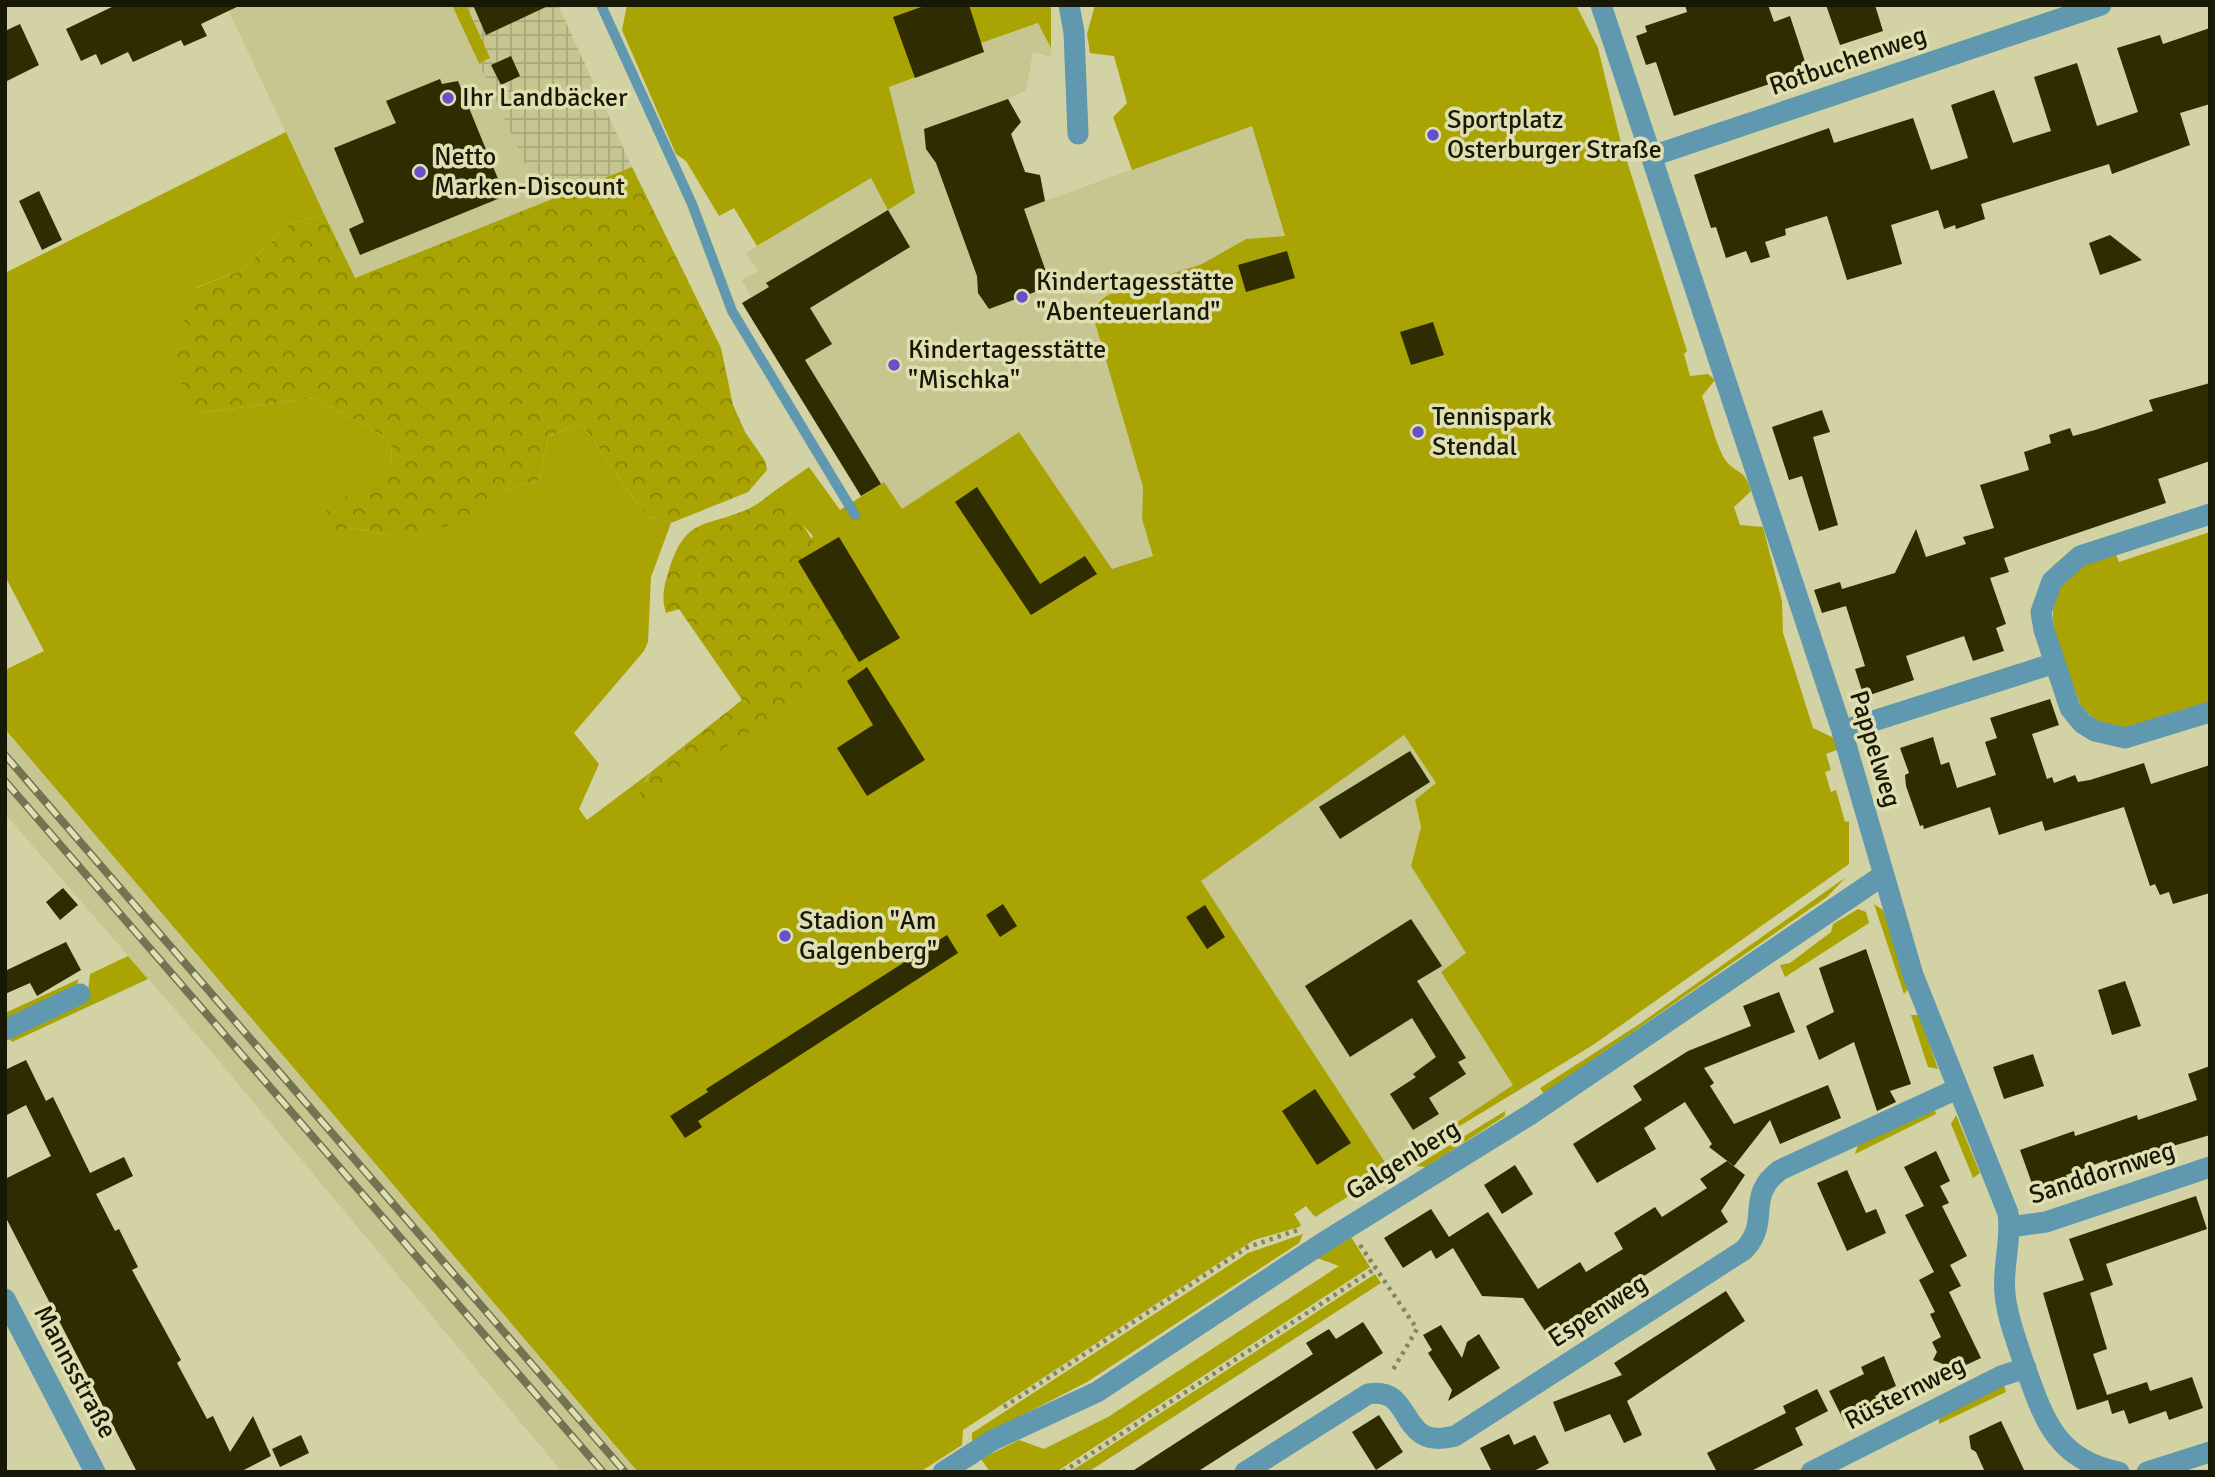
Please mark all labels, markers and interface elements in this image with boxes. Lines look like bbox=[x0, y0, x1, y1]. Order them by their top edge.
street label: Rotbuchenweg bbox=[1765, 19, 1931, 103]
place label: Ihr Landbäcker bbox=[462, 82, 628, 114]
marker: Ihr Landbäcker bbox=[440, 90, 456, 106]
place label: Sportplatz Osterburger Straße bbox=[1447, 104, 1662, 166]
marker: Sportplatz Osterburger Straße bbox=[1425, 127, 1441, 143]
place label: Netto Marken-Discount bbox=[434, 141, 625, 203]
marker: Netto Marken-Discount bbox=[412, 164, 428, 180]
place label: Kindertagesstätte "Abenteuerland" bbox=[1036, 266, 1234, 328]
marker: Kindertagesstätte "Abenteuerland" bbox=[1014, 289, 1030, 305]
place label: Kindertagesstätte "Mischka" bbox=[908, 334, 1106, 396]
marker: Kindertagesstätte "Mischka" bbox=[886, 357, 902, 373]
place label: Tennispark Stendal bbox=[1432, 401, 1552, 463]
marker: Tennispark Stendal bbox=[1410, 424, 1426, 440]
street label: Pappelweg bbox=[1842, 687, 1908, 811]
place label: Stadion "Am Galgenberg" bbox=[799, 905, 937, 967]
marker: Stadion "Am Galgenberg" bbox=[777, 928, 793, 944]
street label: Galgenberg bbox=[1340, 1112, 1466, 1208]
street label: Sanddornweg bbox=[2025, 1134, 2179, 1212]
street label: Espenweg bbox=[1542, 1267, 1654, 1355]
street label: Mannsstraße bbox=[27, 1300, 123, 1444]
street label: Rüsternweg bbox=[1839, 1349, 1971, 1437]

